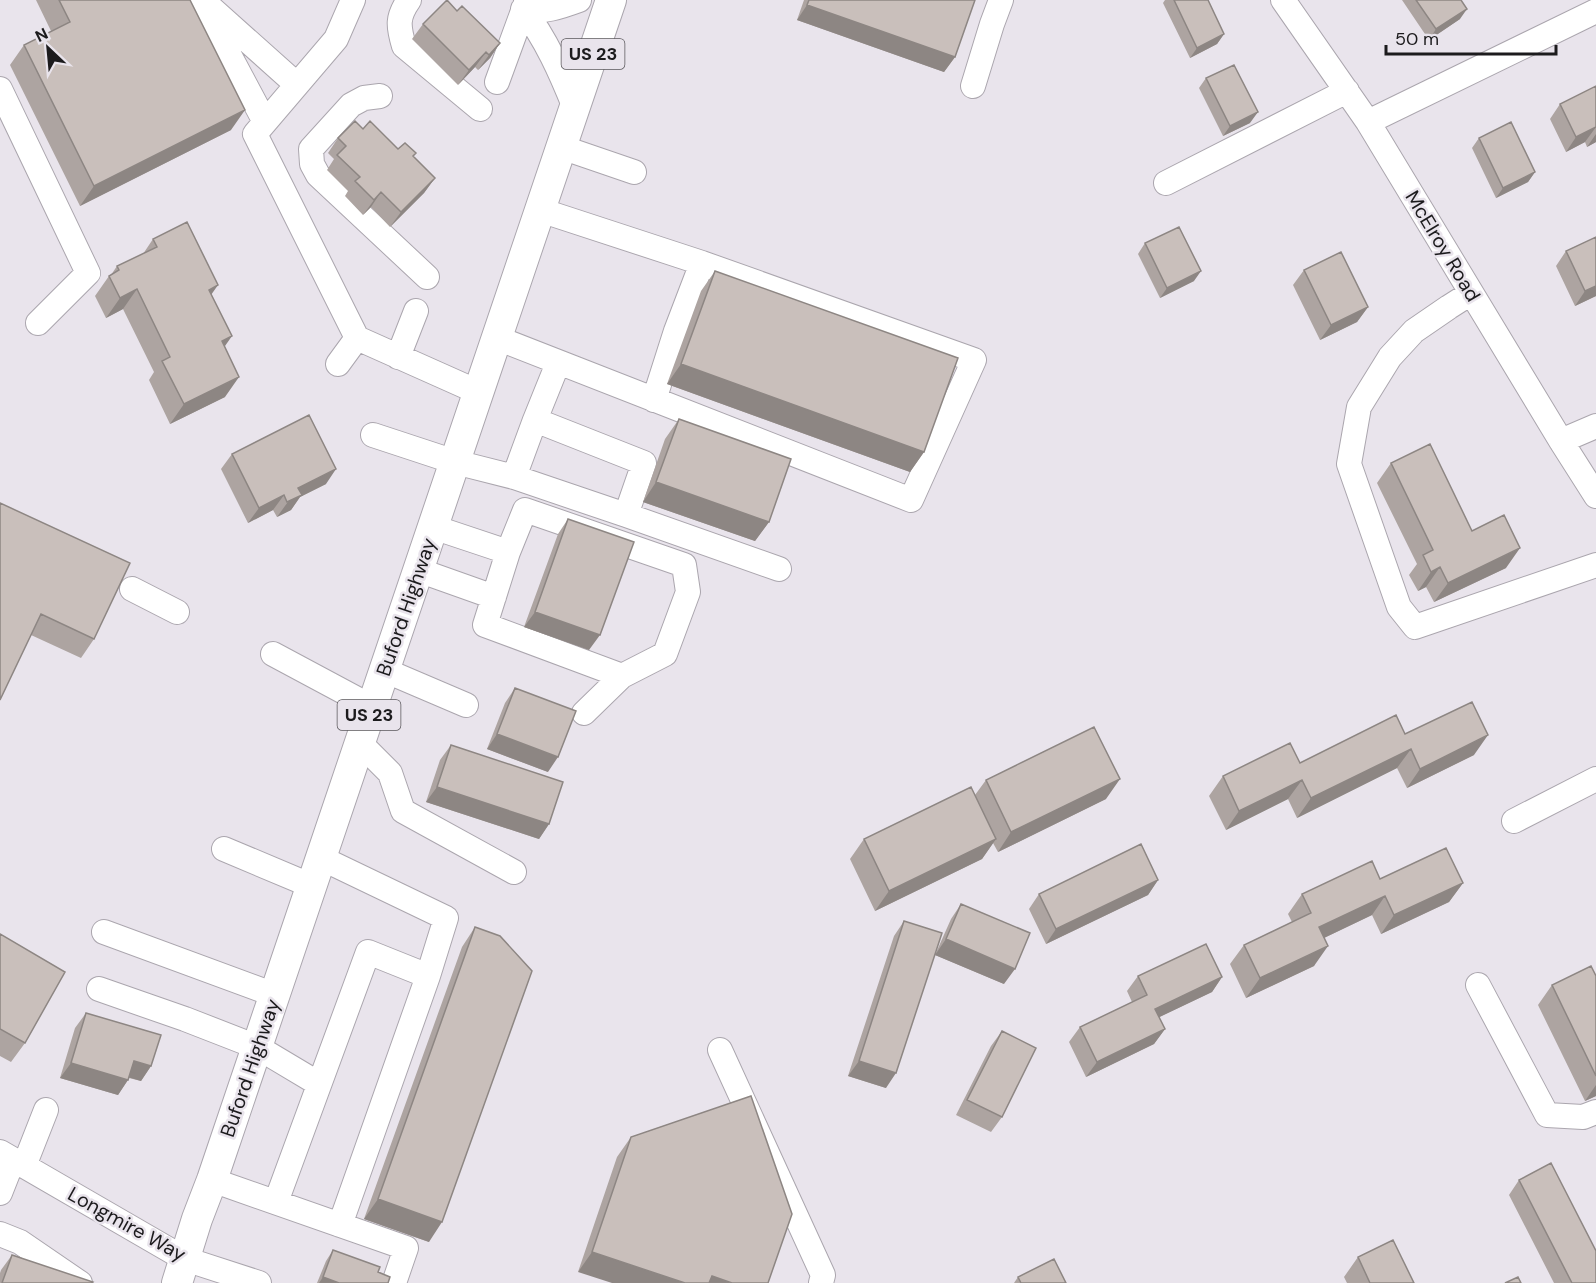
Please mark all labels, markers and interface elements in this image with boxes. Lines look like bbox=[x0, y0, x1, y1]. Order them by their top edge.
north arrow bbox=[18, 18, 78, 78]
scale bar bbox=[1386, 18, 1556, 56]
text: N bbox=[32, 23, 51, 47]
text: 50 m bbox=[1395, 27, 1439, 51]
road number: US 23 bbox=[562, 39, 624, 69]
street label: McElroy Road bbox=[1400, 186, 1486, 306]
street label: Buford Highway bbox=[370, 535, 442, 679]
road number: US 23 bbox=[338, 700, 400, 730]
street label: Buford Highway bbox=[214, 996, 286, 1140]
street label: Longmire Way bbox=[63, 1181, 191, 1267]

